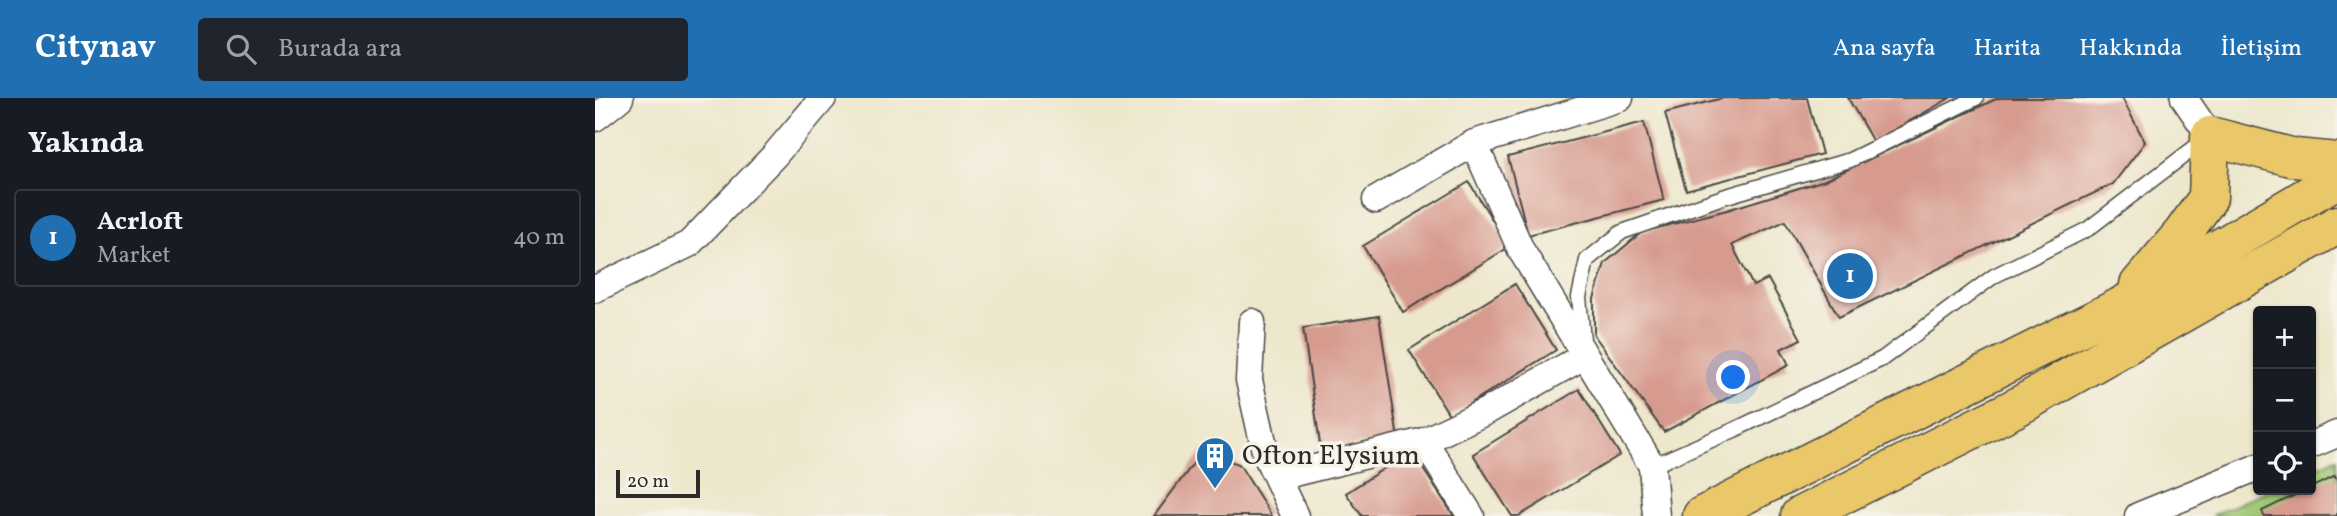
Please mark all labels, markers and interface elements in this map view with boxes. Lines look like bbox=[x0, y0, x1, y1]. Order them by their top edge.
search box bbox=[198, 18, 688, 81]
text: Citynav bbox=[35, 26, 156, 72]
icon: search bbox=[222, 30, 260, 68]
text: Burada ara bbox=[278, 31, 402, 67]
text: Ana sayfa bbox=[1833, 32, 1936, 66]
text: Harita bbox=[1974, 32, 2041, 66]
text: Hakkında bbox=[2079, 32, 2183, 66]
text: İletişim bbox=[2221, 32, 2302, 66]
text: Yakında bbox=[28, 123, 144, 165]
text: Acrloft bbox=[97, 204, 183, 240]
text: 1 bbox=[48, 222, 58, 254]
text: 40 m bbox=[513, 222, 565, 254]
text: Market bbox=[97, 240, 171, 272]
pin: 1 bbox=[1827, 250, 1873, 302]
map controls bbox=[2253, 306, 2316, 495]
button: + bbox=[2253, 306, 2316, 369]
your location bbox=[1716, 360, 1750, 394]
button: − bbox=[2253, 369, 2316, 432]
button: locate bbox=[2253, 432, 2316, 495]
building icon: Ofton Elysium bbox=[1194, 435, 1236, 490]
place label: Ofton Elysium bbox=[1242, 437, 1420, 476]
scale bar bbox=[616, 467, 700, 499]
text: 20 m bbox=[627, 469, 669, 495]

